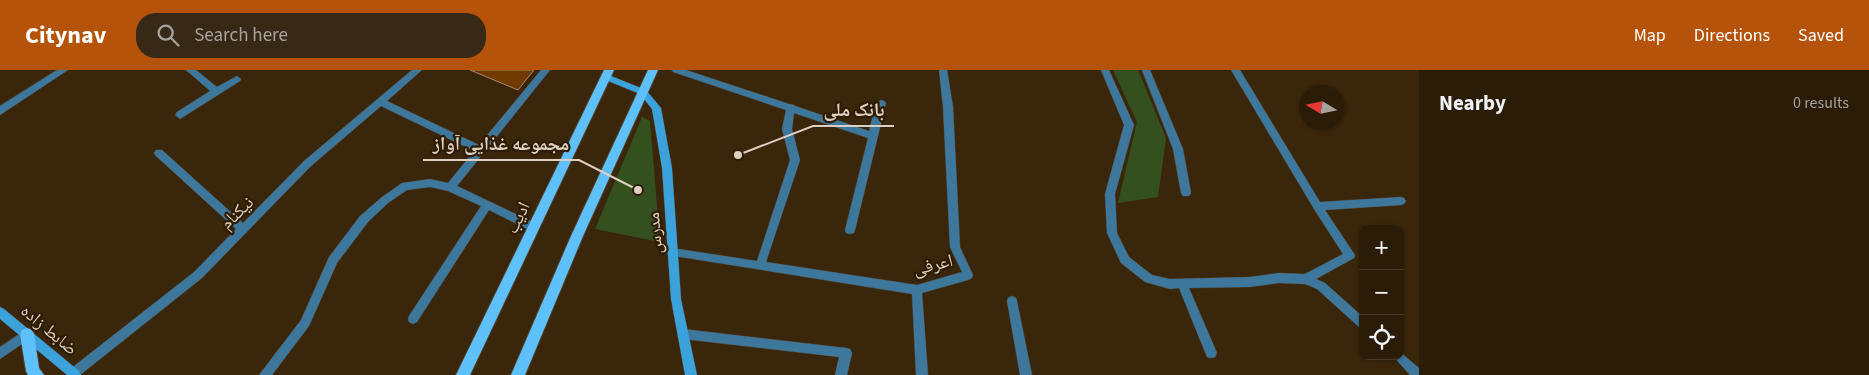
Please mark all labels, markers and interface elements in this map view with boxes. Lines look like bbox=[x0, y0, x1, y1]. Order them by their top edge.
search box bbox=[136, 13, 486, 58]
text: Citynav bbox=[25, 18, 106, 53]
icon: search bbox=[154, 21, 182, 49]
text: Search here bbox=[194, 22, 288, 49]
text: Map bbox=[1634, 23, 1666, 48]
text: Directions bbox=[1694, 23, 1770, 48]
text: Saved bbox=[1798, 23, 1844, 48]
north arrow bbox=[1299, 85, 1344, 130]
text: Nearby bbox=[1439, 88, 1506, 118]
callout: بانک ملی bbox=[813, 92, 894, 126]
text: 0 results bbox=[1793, 92, 1849, 114]
text: بانک ملی bbox=[823, 97, 885, 124]
callout: مجموعه غذایی آواز bbox=[423, 126, 579, 160]
text: مجموعه غذایی آواز bbox=[432, 131, 569, 158]
street label: نیکنام bbox=[215, 191, 259, 235]
street label: ادیب bbox=[500, 198, 536, 238]
street label: مدرس bbox=[641, 211, 669, 255]
map controls bbox=[1359, 225, 1404, 360]
button: + bbox=[1359, 225, 1404, 270]
street label: اعرفی bbox=[910, 248, 956, 282]
button: − bbox=[1359, 270, 1404, 315]
street label: ضابط زاده bbox=[15, 299, 83, 361]
button: locate bbox=[1359, 315, 1404, 360]

